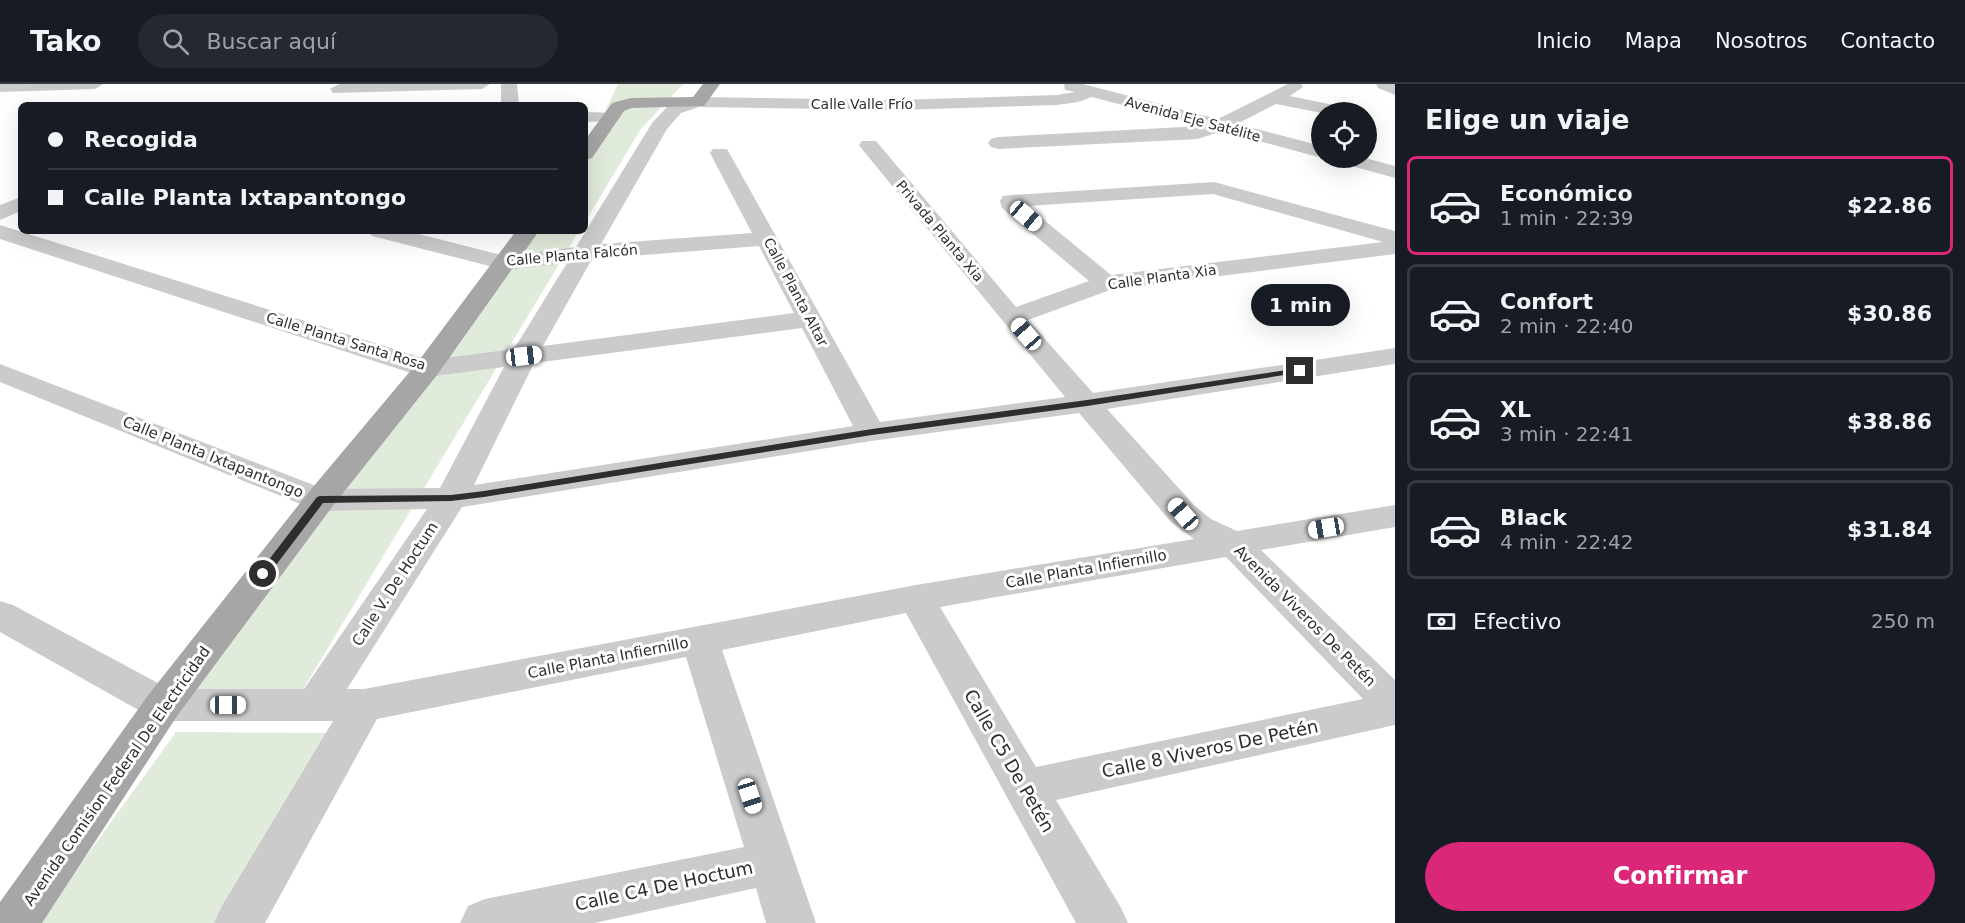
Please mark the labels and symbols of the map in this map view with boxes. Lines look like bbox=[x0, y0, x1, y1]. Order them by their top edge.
street label: Avenida Eje Satélite bbox=[1124, 93, 1262, 145]
street label: Calle Valle Frío bbox=[811, 96, 913, 112]
street label: Privada Planta Xia bbox=[893, 177, 987, 285]
car bbox=[1006, 198, 1046, 234]
street label: Calle Planta Altar bbox=[761, 235, 832, 349]
street label: Calle Planta Falcón bbox=[506, 241, 638, 269]
street label: Calle Planta Xia bbox=[1107, 261, 1217, 293]
callout: 1 min bbox=[1250, 284, 1350, 326]
street label: Calle Planta Santa Rosa bbox=[264, 309, 428, 373]
car bbox=[1007, 315, 1045, 353]
car bbox=[505, 345, 543, 367]
route end bbox=[1286, 357, 1313, 384]
street label: Calle Planta Ixtapantongo bbox=[120, 412, 306, 502]
car bbox=[1164, 495, 1202, 533]
car bbox=[1307, 516, 1345, 540]
street label: Calle V. De Hoctum bbox=[348, 519, 442, 649]
street label: Avenida Viveros De Petén bbox=[1231, 542, 1379, 690]
street label: Calle Planta Infiernillo bbox=[1004, 546, 1168, 592]
route start bbox=[249, 560, 276, 587]
street label: Calle Planta Infiernillo bbox=[526, 634, 690, 682]
street label: Avenida Comision Federal De Electricidad bbox=[20, 643, 214, 909]
street label: Calle C5 De Petén bbox=[960, 686, 1059, 836]
car bbox=[210, 696, 246, 714]
street label: Calle 8 Viveros De Petén bbox=[1100, 715, 1320, 782]
car bbox=[736, 776, 764, 816]
street label: Calle C4 De Hoctum bbox=[573, 856, 755, 915]

